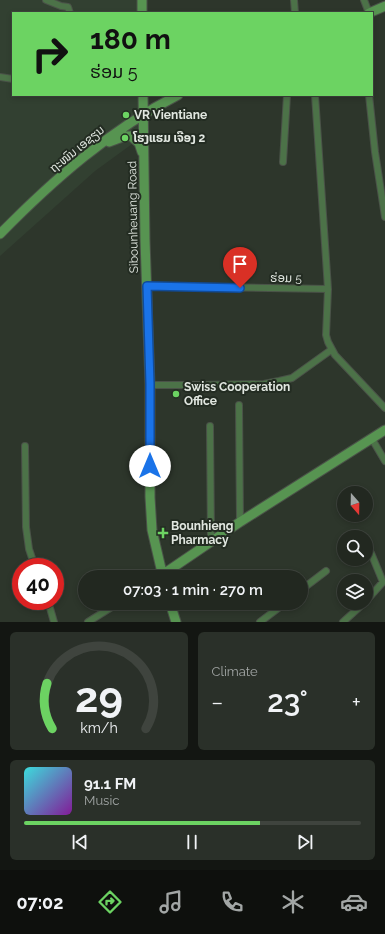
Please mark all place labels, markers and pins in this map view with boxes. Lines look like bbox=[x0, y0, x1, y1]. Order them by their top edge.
place label: VR Vientiane bbox=[134, 108, 207, 122]
marker: VR Vientiane bbox=[121, 110, 131, 120]
place label: ໂຮງແຮມ ເຈືອງ 2 bbox=[132, 131, 206, 145]
marker: ໂຮງແຮມ ເຈືອງ 2 bbox=[120, 133, 130, 143]
pin bbox=[223, 247, 257, 288]
place label: Swiss Cooperation Office bbox=[184, 380, 290, 408]
marker: Swiss Cooperation Office bbox=[171, 389, 181, 399]
place label: Bounhieng Pharmacy bbox=[171, 519, 233, 547]
marker: Bounhieng Pharmacy bbox=[158, 528, 168, 538]

